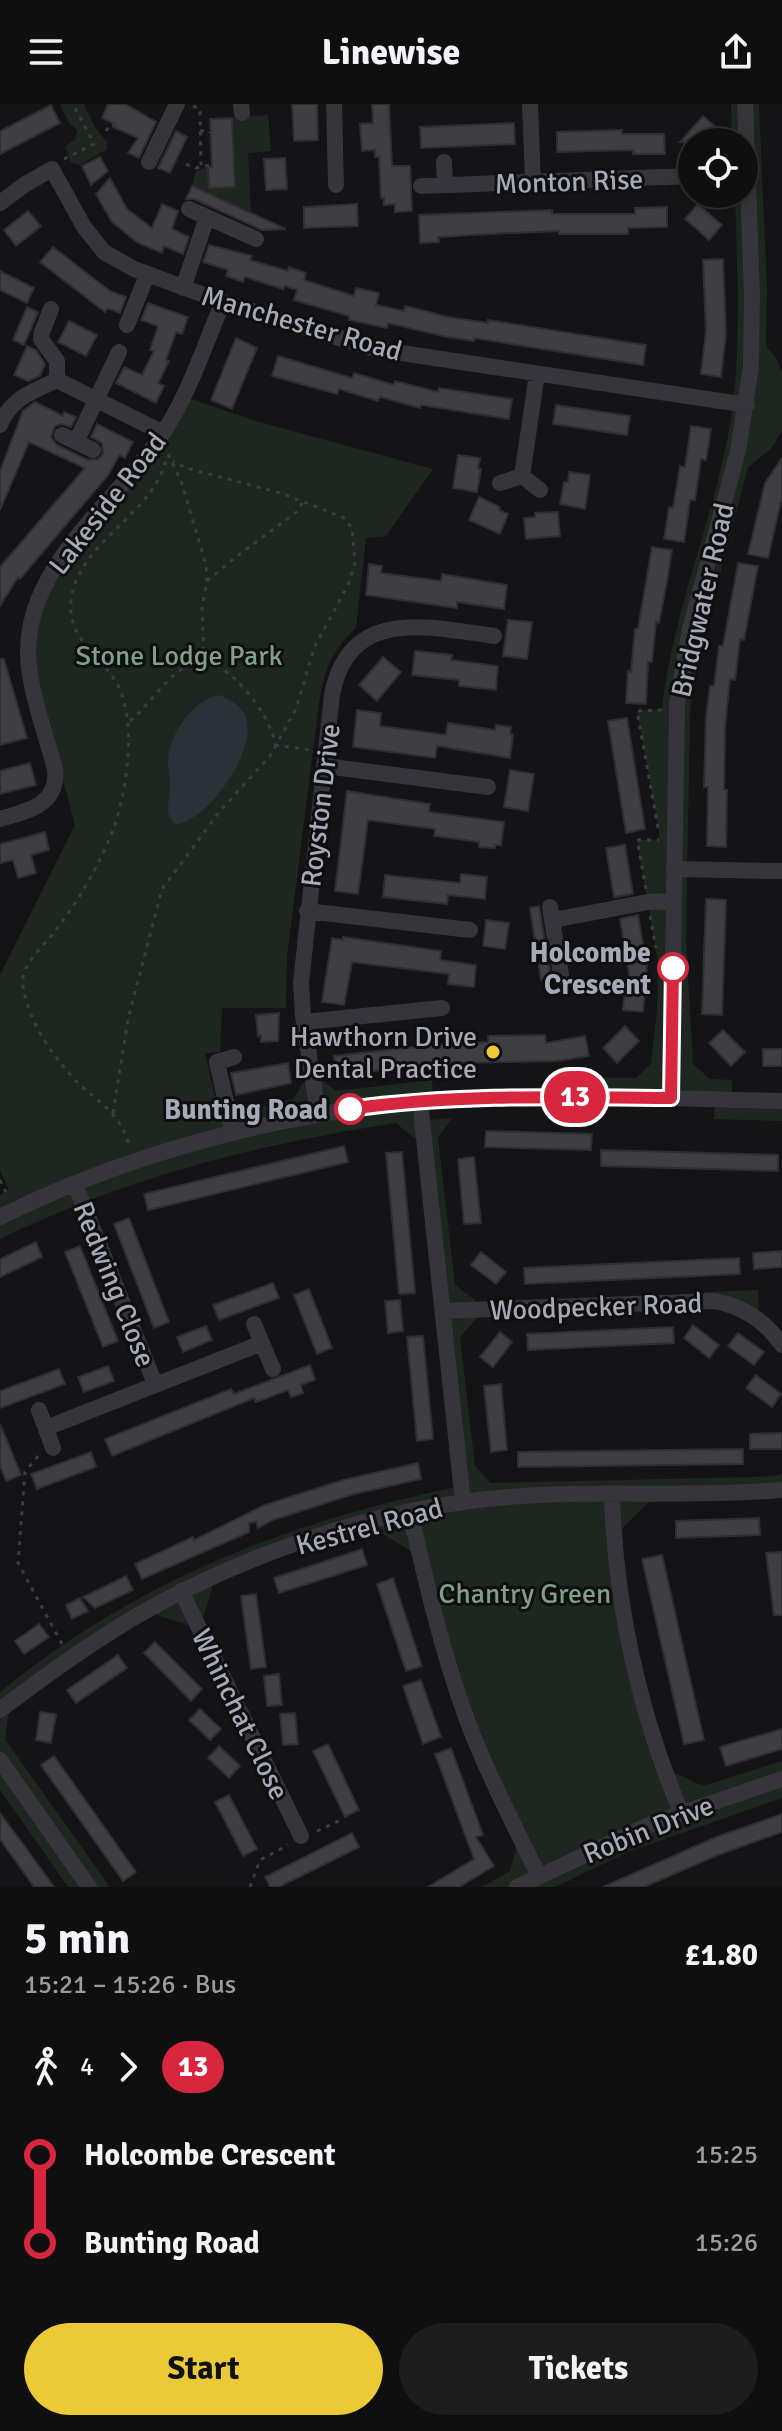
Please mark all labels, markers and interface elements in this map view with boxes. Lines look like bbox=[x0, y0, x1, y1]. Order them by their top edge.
icon: menu bbox=[24, 30, 68, 74]
text: Linewise bbox=[322, 30, 460, 75]
icon: share bbox=[714, 30, 758, 74]
map controls bbox=[678, 128, 758, 208]
button: locate bbox=[678, 128, 758, 208]
street label: Monton Rise bbox=[494, 162, 644, 202]
street label: Manchester Road bbox=[198, 279, 406, 369]
street label: Lakeside Road bbox=[42, 426, 174, 581]
street label: Bridgwater Road bbox=[664, 500, 742, 701]
park label: Stone Lodge Park bbox=[75, 639, 283, 673]
street label: Royston Drive bbox=[294, 722, 348, 889]
place label: Holcombe Crescent bbox=[529, 936, 652, 1002]
marker: Holcombe Crescent bbox=[658, 953, 688, 983]
place label: Hawthorn Drive Dental Practice bbox=[290, 1020, 477, 1086]
marker: Hawthorn Drive Dental Practice bbox=[484, 1043, 502, 1061]
line badge: 13 bbox=[539, 1071, 611, 1123]
text: 13 bbox=[560, 1080, 590, 1114]
place label: Bunting Road bbox=[164, 1093, 328, 1127]
marker: Bunting Road bbox=[335, 1094, 365, 1124]
street label: Redwing Close bbox=[65, 1197, 163, 1372]
street label: Woodpecker Road bbox=[489, 1286, 703, 1328]
street label: Kestrel Road bbox=[292, 1491, 446, 1563]
park label: Chantry Green bbox=[439, 1577, 611, 1611]
street label: Whinchat Close bbox=[184, 1623, 296, 1805]
street label: Robin Drive bbox=[578, 1788, 718, 1871]
text: 5 min bbox=[24, 1912, 130, 1966]
text: £1.80 bbox=[685, 1937, 758, 1974]
text: 15:21 – 15:26 · Bus bbox=[24, 1969, 236, 2001]
icon: walk bbox=[24, 2045, 68, 2089]
icon: forward bbox=[106, 2045, 150, 2089]
text: 13 bbox=[178, 2050, 208, 2084]
text: 4 bbox=[80, 2051, 94, 2083]
text: Holcombe Crescent bbox=[84, 2137, 335, 2174]
text: 15:25 bbox=[695, 2139, 758, 2171]
text: Bunting Road bbox=[84, 2225, 260, 2262]
text: 15:26 bbox=[695, 2227, 758, 2259]
button: Start bbox=[24, 2323, 383, 2415]
button: Tickets bbox=[399, 2323, 758, 2415]

